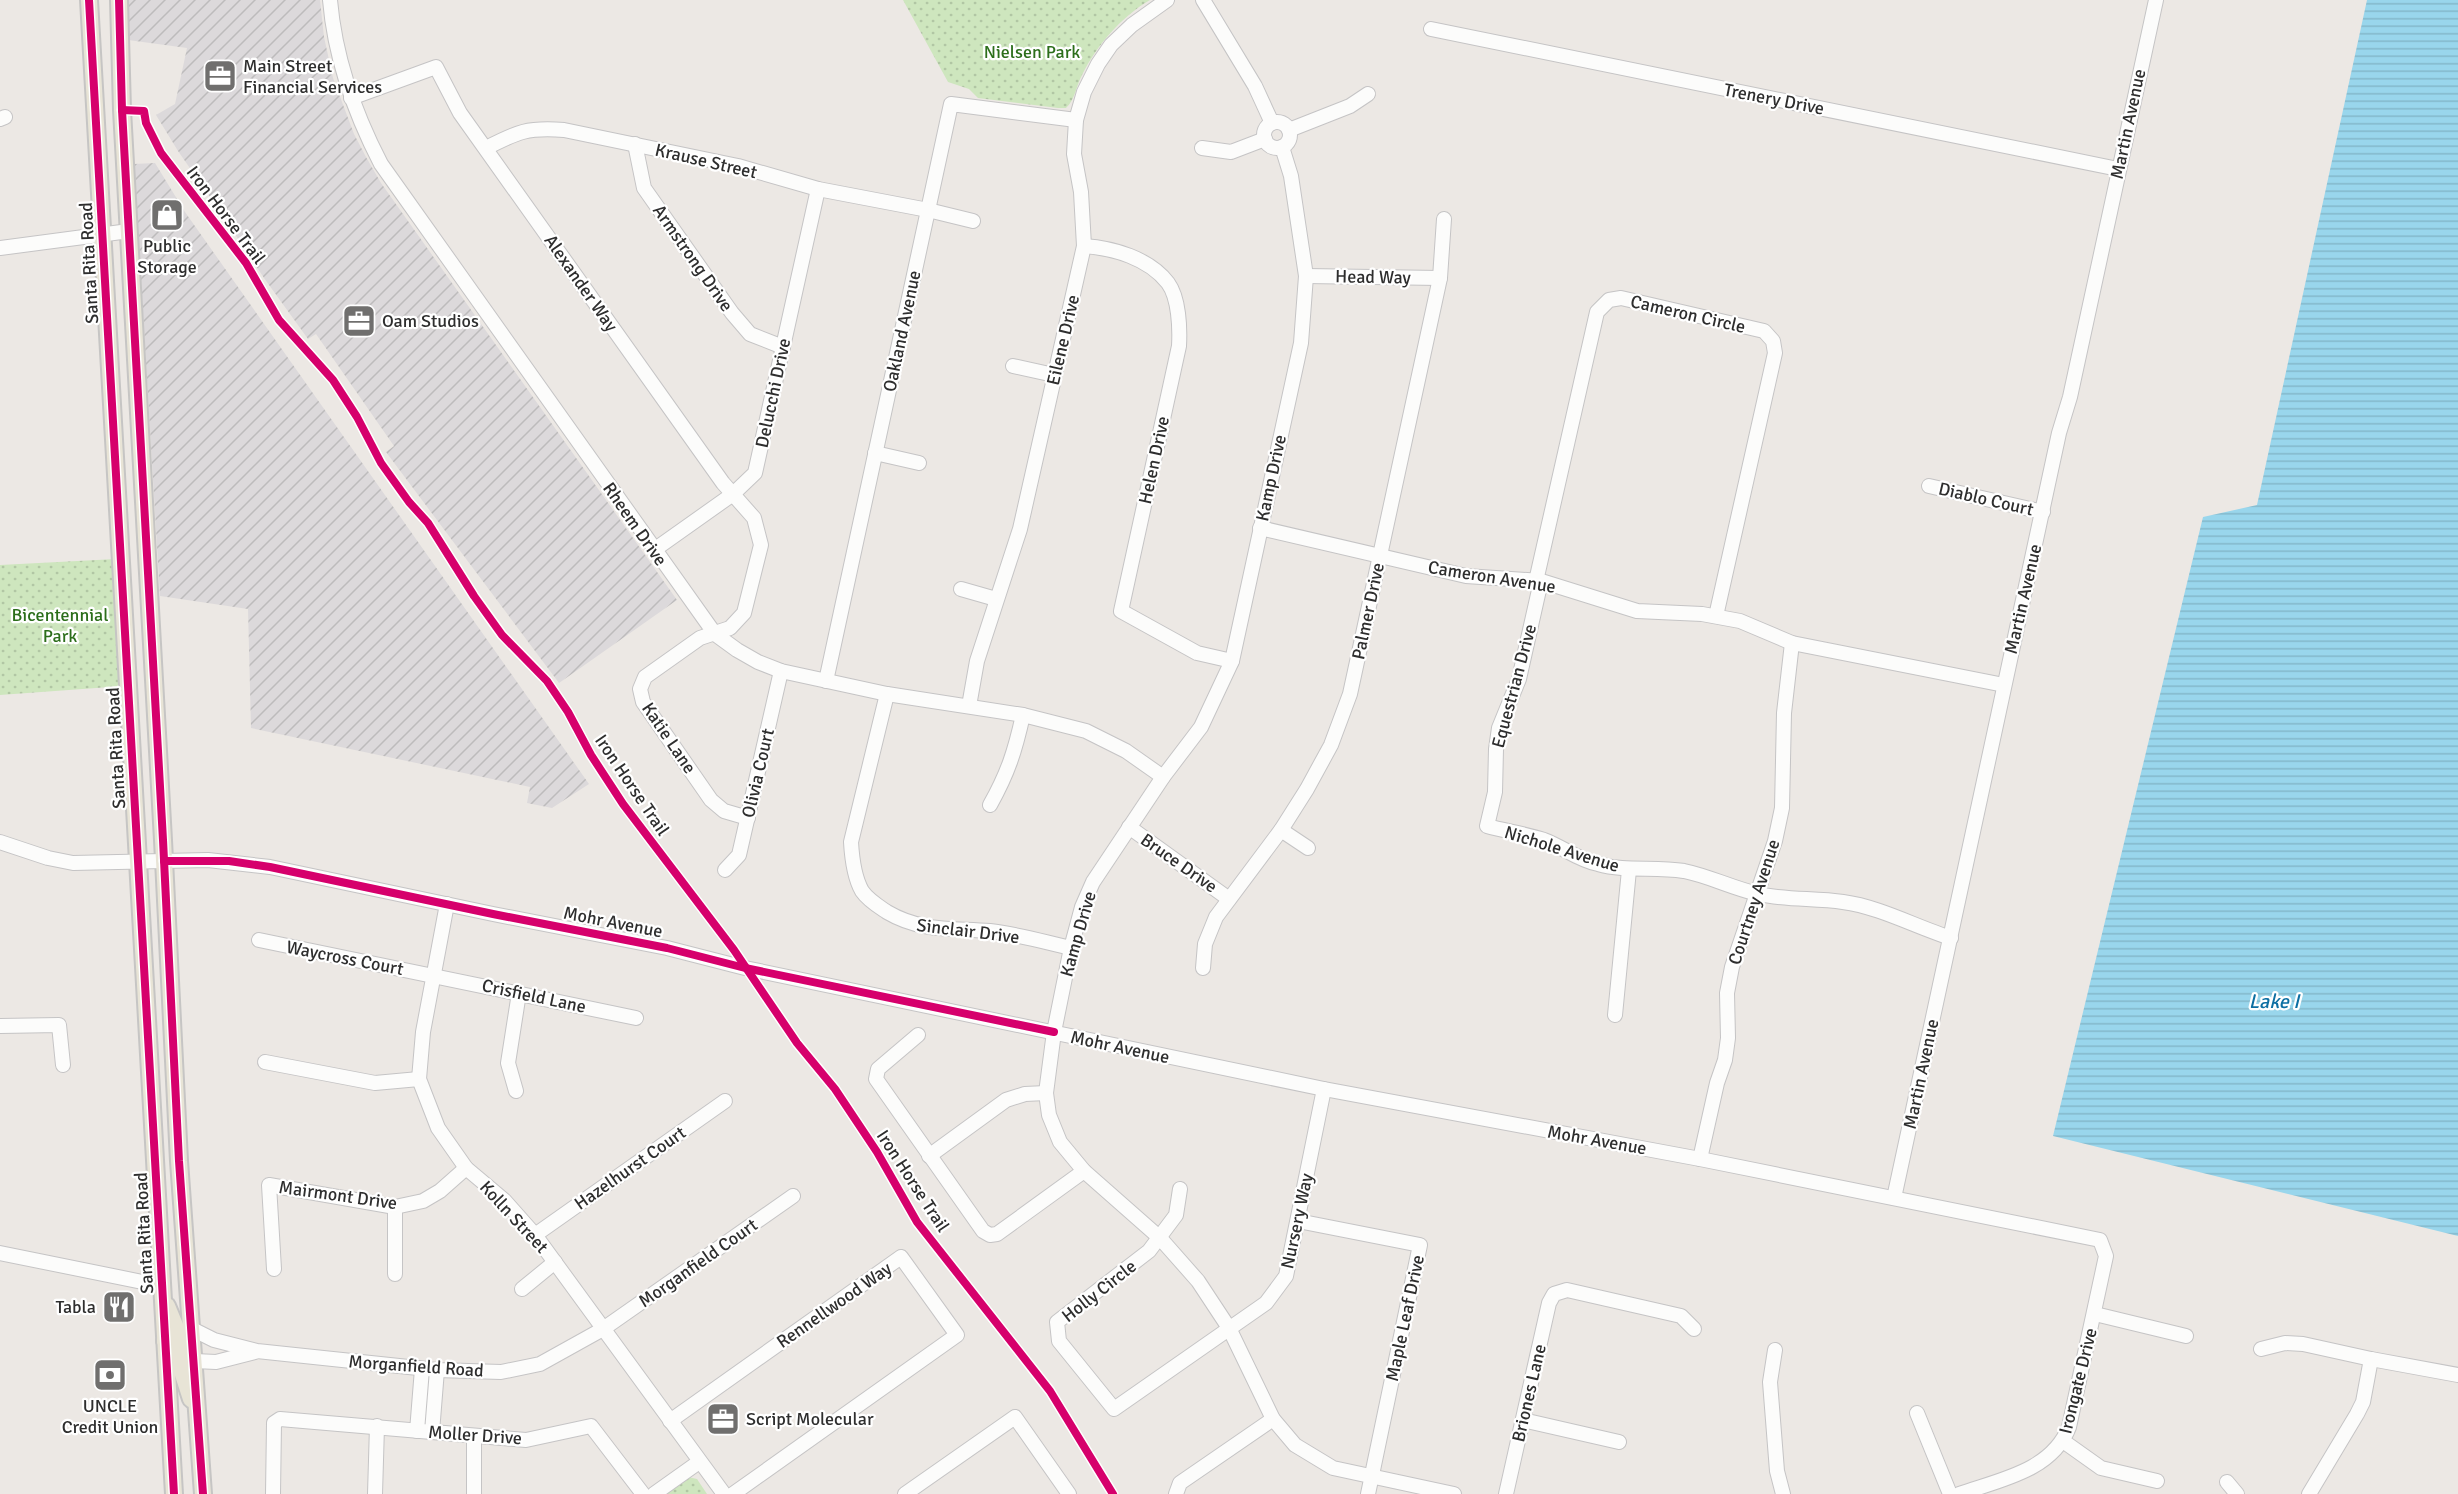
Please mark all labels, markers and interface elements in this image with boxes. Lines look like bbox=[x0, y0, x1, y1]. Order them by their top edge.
park label: Nielsen Park bbox=[984, 41, 1080, 63]
place label: Main Street Financial Services bbox=[243, 55, 382, 98]
office icon: Main Street Financial Services bbox=[202, 58, 238, 94]
street label: Martin Avenue bbox=[2106, 67, 2150, 181]
street label: Trenery Drive bbox=[1722, 78, 1826, 120]
street label: Krause Street bbox=[653, 139, 759, 183]
street label: Iron Horse Trail bbox=[182, 161, 270, 269]
shop icon: Public Storage bbox=[149, 197, 185, 233]
street label: Armstrong Drive bbox=[648, 200, 738, 316]
street label: Santa Rita Road bbox=[75, 202, 103, 324]
street label: Alexander Way bbox=[540, 230, 623, 336]
place label: Public Storage bbox=[137, 235, 197, 278]
street label: Head Way bbox=[1335, 265, 1412, 289]
street label: Oakland Avenue bbox=[878, 268, 926, 394]
street label: Cameron Circle bbox=[1628, 290, 1748, 338]
street label: Eilene Drive bbox=[1042, 293, 1084, 387]
office icon: Oam Studios bbox=[341, 303, 377, 339]
place label: Oam Studios bbox=[382, 310, 479, 332]
street label: Delucchi Drive bbox=[751, 336, 795, 450]
street label: Helen Drive bbox=[1134, 414, 1174, 506]
street label: Kamp Drive bbox=[1251, 433, 1291, 523]
street label: Diablo Court bbox=[1936, 477, 2036, 521]
street label: Rheem Drive bbox=[598, 478, 672, 570]
street label: Martin Avenue bbox=[2000, 542, 2046, 656]
street label: Cameron Avenue bbox=[1427, 556, 1557, 598]
street label: Palmer Drive bbox=[1347, 561, 1389, 661]
park label: Bicentennial Park bbox=[11, 604, 109, 647]
street label: Equestrian Drive bbox=[1487, 622, 1541, 750]
street label: Santa Rita Road bbox=[102, 687, 130, 809]
street label: Katie Lane bbox=[637, 698, 701, 778]
street label: Olivia Court bbox=[737, 726, 779, 820]
street label: Iron Horse Trail bbox=[590, 730, 674, 840]
street label: Nichole Avenue bbox=[1502, 821, 1622, 877]
street label: Bruce Drive bbox=[1136, 829, 1222, 897]
street label: Courtney Avenue bbox=[1723, 837, 1785, 967]
street label: Kamp Drive bbox=[1055, 889, 1101, 979]
street label: Mohr Avenue bbox=[562, 902, 664, 942]
street label: Sinclair Drive bbox=[915, 914, 1021, 948]
street label: Waycross Court bbox=[285, 936, 405, 980]
street label: Crisfield Lane bbox=[480, 974, 588, 1018]
water label: Lake I bbox=[2249, 989, 2301, 1014]
street label: Martin Avenue bbox=[1899, 1017, 1943, 1131]
street label: Mohr Avenue bbox=[1069, 1026, 1171, 1068]
street label: Mohr Avenue bbox=[1546, 1120, 1648, 1160]
street label: Hazelhurst Court bbox=[570, 1121, 690, 1215]
street label: Iron Horse Trail bbox=[872, 1126, 954, 1236]
street label: Nursery Way bbox=[1276, 1171, 1318, 1271]
street label: Santa Rita Road bbox=[130, 1172, 158, 1294]
street label: Mairmont Drive bbox=[277, 1176, 399, 1214]
street label: Kolln Street bbox=[475, 1176, 553, 1258]
street label: Morganfield Court bbox=[634, 1214, 762, 1312]
street label: Maple Leaf Drive bbox=[1381, 1253, 1429, 1383]
street label: Holly Circle bbox=[1057, 1255, 1141, 1327]
street label: Rennellwood Way bbox=[772, 1257, 896, 1353]
restaurant icon: Tabla bbox=[101, 1289, 137, 1325]
place label: Tabla bbox=[55, 1296, 96, 1318]
street label: Irongate Drive bbox=[2054, 1326, 2102, 1436]
street label: Briones Lane bbox=[1507, 1342, 1551, 1444]
street label: Morganfield Road bbox=[348, 1350, 484, 1382]
bank icon: UNCLE Credit Union bbox=[92, 1357, 128, 1393]
place label: UNCLE Credit Union bbox=[62, 1395, 158, 1438]
office icon: Script Molecular bbox=[705, 1401, 741, 1437]
place label: Script Molecular bbox=[746, 1408, 874, 1430]
street label: Moller Drive bbox=[427, 1421, 523, 1449]

